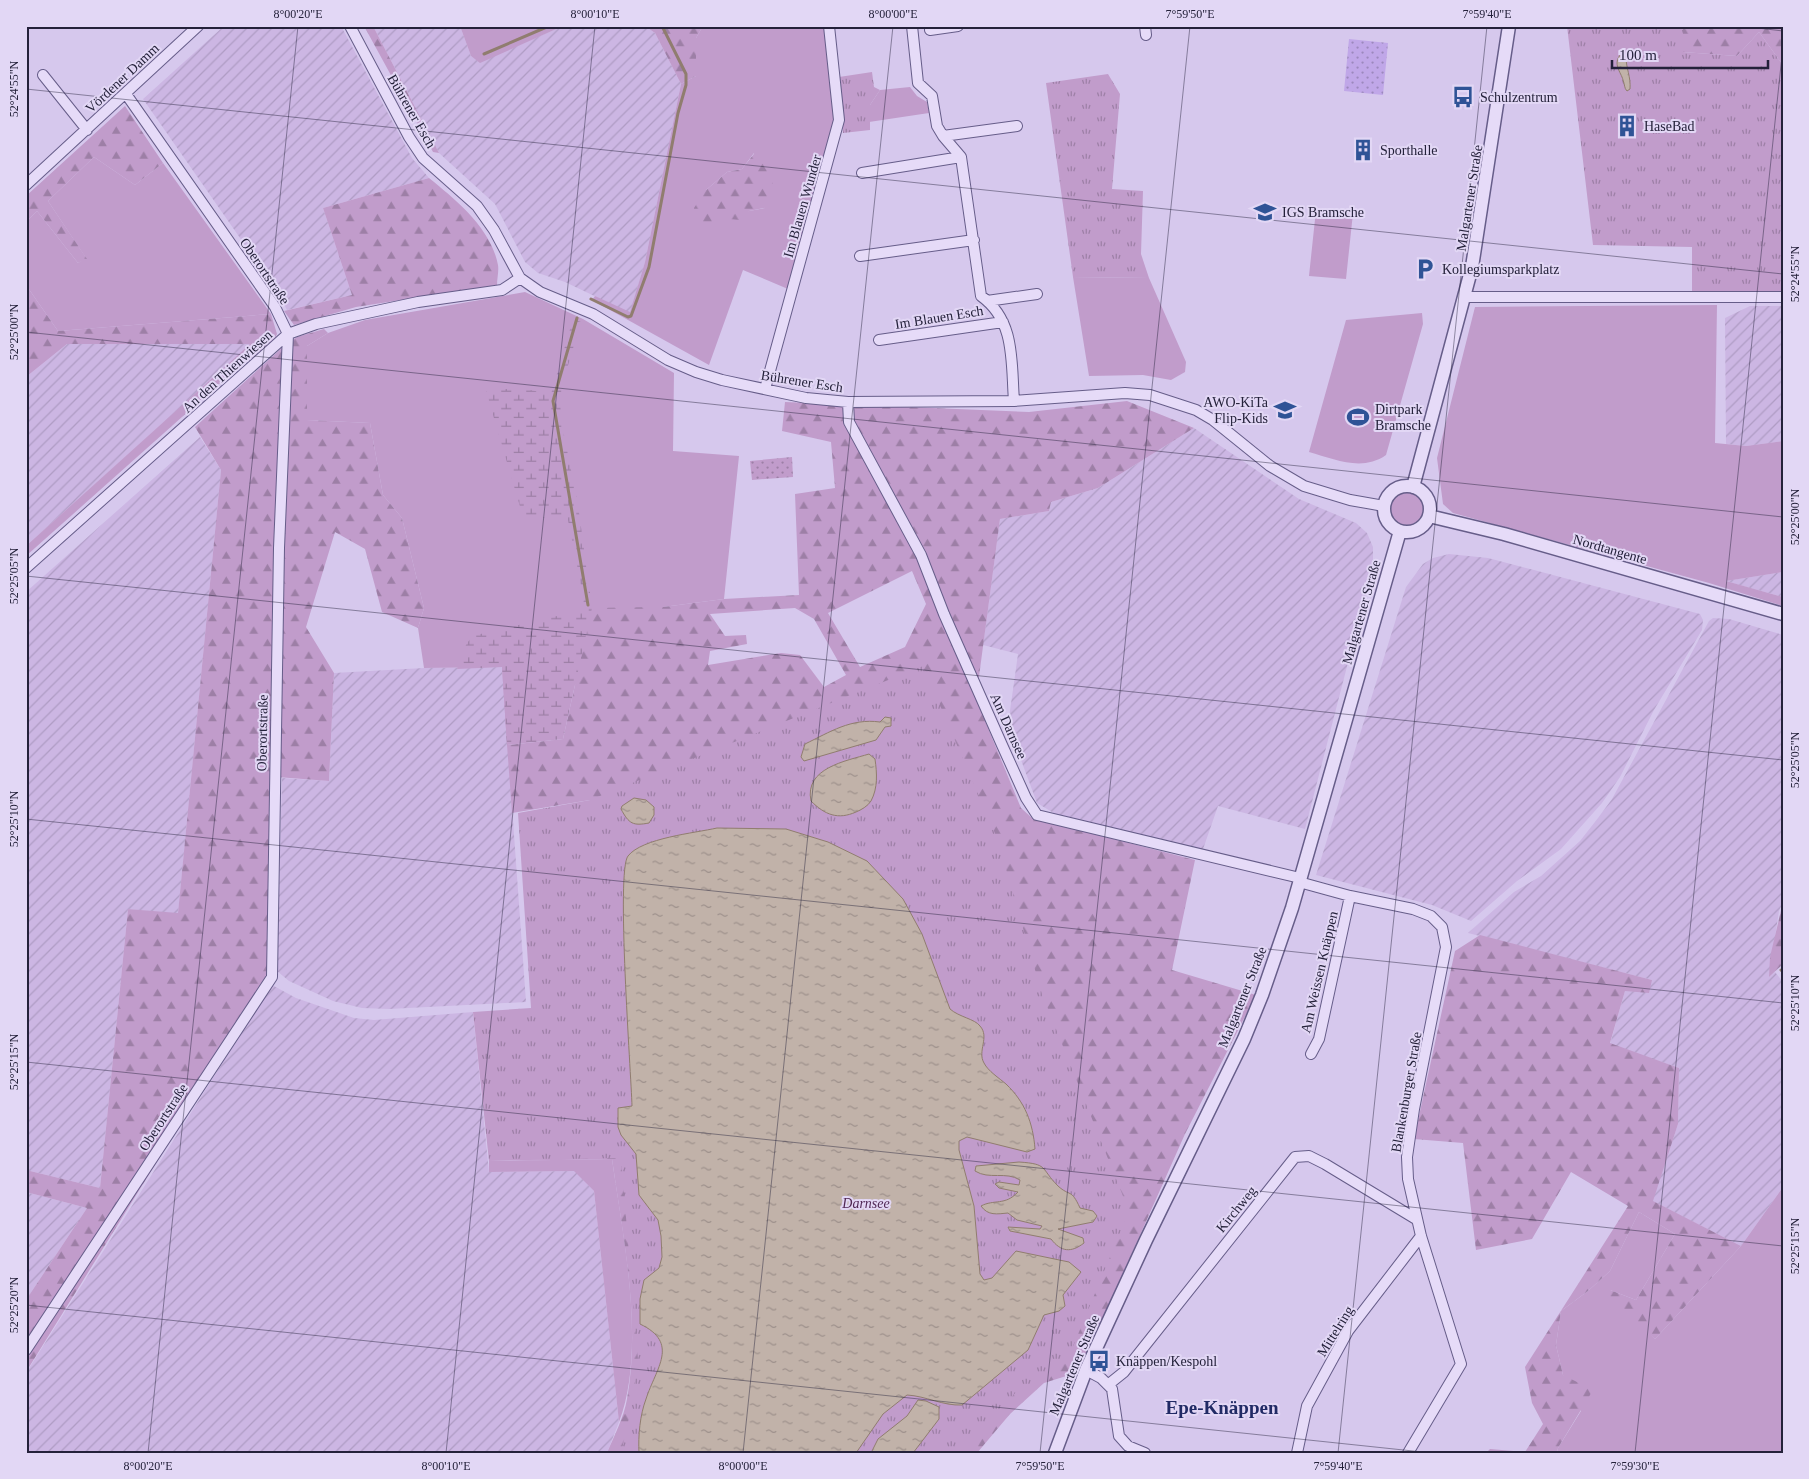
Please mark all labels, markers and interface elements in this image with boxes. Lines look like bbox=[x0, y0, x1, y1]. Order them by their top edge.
text: 8°00'20"E bbox=[273, 7, 323, 21]
text: 8°00'10"E bbox=[570, 7, 620, 21]
text: 8°00'00"E bbox=[868, 7, 918, 21]
text: 7°59'50"E bbox=[1165, 7, 1215, 21]
text: 7°59'40"E bbox=[1462, 7, 1512, 21]
scale bar bbox=[1612, 38, 1768, 70]
street label: Vördener Damm bbox=[83, 41, 162, 116]
text: 100 m bbox=[1619, 47, 1657, 63]
text: 52°24'55"N bbox=[7, 60, 21, 117]
street label: Bührener Esch bbox=[384, 72, 439, 151]
bus stop icon: Schulzentrum bbox=[1450, 84, 1476, 110]
place label: Schulzentrum bbox=[1480, 90, 1558, 105]
building icon: HaseBad bbox=[1614, 113, 1640, 139]
place label: HaseBad bbox=[1644, 119, 1695, 134]
building icon: Sporthalle bbox=[1350, 137, 1376, 163]
place label: Sporthalle bbox=[1380, 143, 1438, 158]
street label: Malgartener Straße bbox=[1454, 144, 1485, 252]
street label: Im Blauen Wunder bbox=[781, 153, 824, 259]
school or university icon: IGS Bramsche bbox=[1252, 199, 1278, 225]
place label: IGS Bramsche bbox=[1282, 205, 1364, 220]
street label: Oberortstraße bbox=[237, 235, 292, 307]
text: 52°24'55"N bbox=[1788, 245, 1802, 302]
parking icon: Kollegiumsparkplatz bbox=[1412, 256, 1438, 282]
place label: Kollegiumsparkplatz bbox=[1442, 262, 1559, 277]
text: 52°25'00"N bbox=[7, 303, 21, 360]
street label: Im Blauen Esch bbox=[894, 303, 984, 332]
street label: An den Thienwiesen bbox=[179, 327, 275, 416]
street label: Bührener Esch bbox=[760, 368, 844, 395]
place label: AWO-KiTa Flip-Kids bbox=[1203, 395, 1269, 426]
school or university icon: AWO-KiTa Flip-Kids bbox=[1272, 397, 1298, 423]
place label: Dirtpark Bramsche bbox=[1375, 402, 1431, 433]
sports icon: Dirtpark Bramsche bbox=[1345, 404, 1371, 430]
text: 52°25'00"N bbox=[1788, 488, 1802, 545]
street label: Nordtangente bbox=[1571, 532, 1649, 567]
text: 52°25'05"N bbox=[7, 547, 21, 604]
street label: Malgartener Straße bbox=[1339, 558, 1384, 666]
street label: Am Darnsee bbox=[987, 691, 1030, 761]
street label: Oberortstraße bbox=[254, 694, 271, 772]
text: 52°25'05"N bbox=[1788, 731, 1802, 788]
text: 52°25'10"N bbox=[7, 790, 21, 847]
street label: Am Weissen Knäppen bbox=[1298, 910, 1341, 1034]
street label: Malgartener Straße bbox=[1215, 944, 1270, 1050]
text: 52°25'10"N bbox=[1788, 974, 1802, 1031]
street label: Blankenburger Straße bbox=[1388, 1031, 1424, 1154]
text: 52°25'15"N bbox=[7, 1033, 21, 1090]
street label: Oberortstraße bbox=[136, 1081, 191, 1154]
street label: Kirchweg bbox=[1213, 1183, 1260, 1235]
park label: Darnsee bbox=[841, 1196, 890, 1211]
text: 52°25'15"N bbox=[1788, 1217, 1802, 1274]
text: 52°25'20"N bbox=[7, 1276, 21, 1333]
street label: Mittelring bbox=[1314, 1303, 1357, 1359]
street label: Malgartener Straße bbox=[1047, 1313, 1102, 1418]
bus stop icon: Knäppen/Kespohl bbox=[1086, 1348, 1112, 1374]
place label: Knäppen/Kespohl bbox=[1116, 1354, 1217, 1369]
district label: Epe-Knäppen bbox=[1166, 1397, 1279, 1418]
text: 8°00'20"E bbox=[123, 1459, 173, 1473]
text: 8°00'10"E bbox=[421, 1459, 471, 1473]
text: 8°00'00"E bbox=[718, 1459, 768, 1473]
text: 7°59'50"E bbox=[1015, 1459, 1065, 1473]
text: 7°59'40"E bbox=[1313, 1459, 1363, 1473]
text: 7°59'30"E bbox=[1610, 1459, 1660, 1473]

